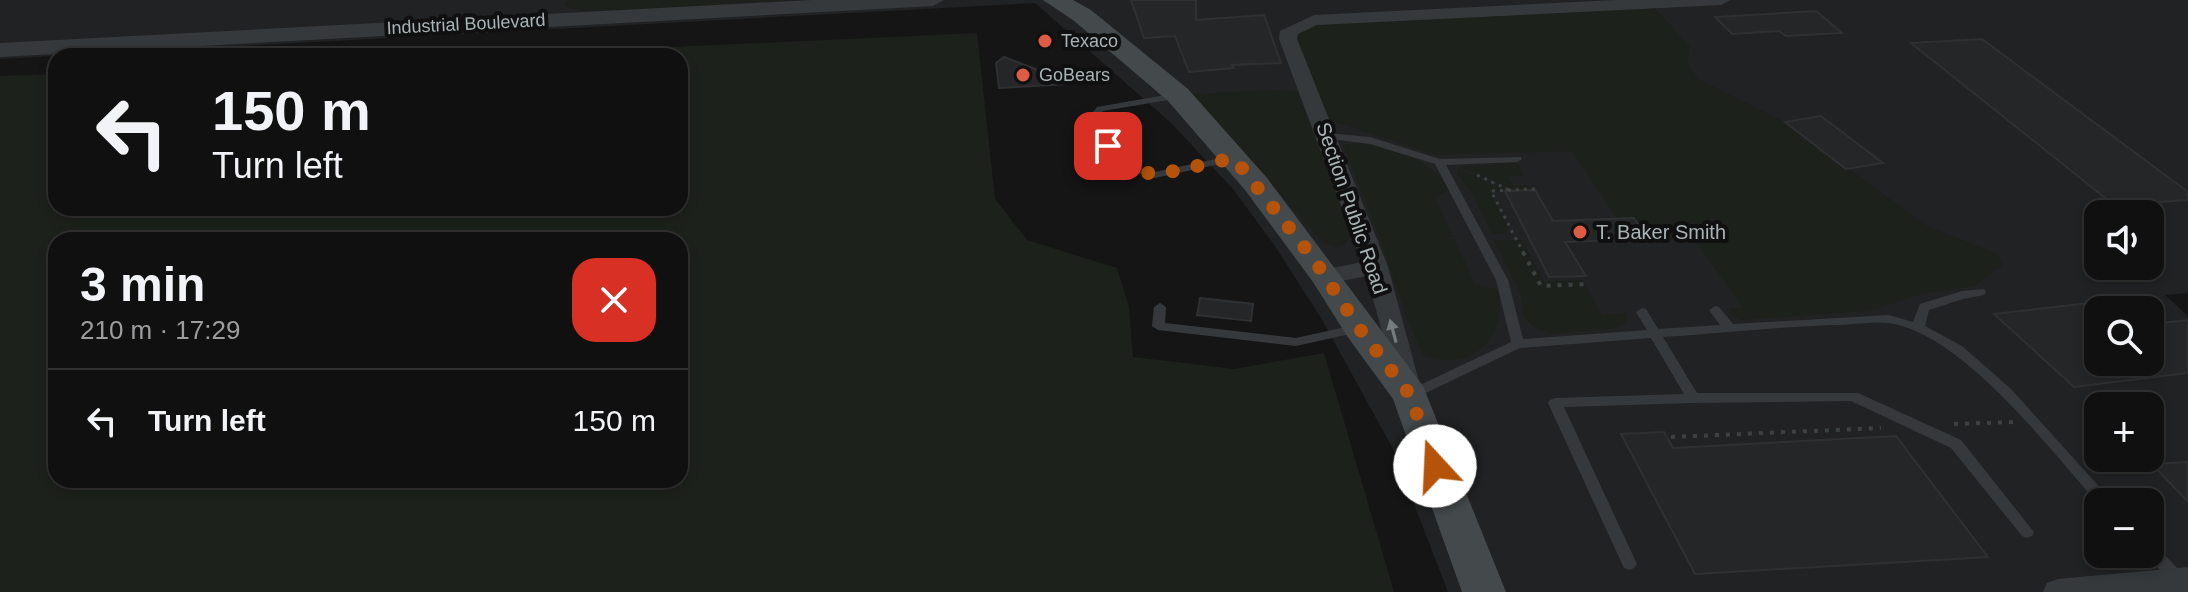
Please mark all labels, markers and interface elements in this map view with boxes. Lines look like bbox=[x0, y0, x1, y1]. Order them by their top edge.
street label: Industrial Boulevard bbox=[386, 10, 546, 38]
place label: Texaco bbox=[1061, 31, 1118, 51]
marker: Texaco bbox=[1036, 32, 1054, 50]
place label: GoBears bbox=[1039, 65, 1110, 85]
marker: GoBears bbox=[1014, 66, 1032, 84]
text: 150 m bbox=[212, 79, 371, 142]
icon: left bbox=[80, 80, 184, 184]
pin bbox=[1074, 112, 1142, 180]
street label: Section Public Road bbox=[1312, 119, 1392, 297]
icon: arrive bbox=[1086, 124, 1130, 168]
text: Turn left bbox=[212, 145, 343, 186]
map controls bbox=[2084, 200, 2164, 568]
button: sound bbox=[2084, 200, 2164, 280]
place label: T. Baker Smith bbox=[1596, 221, 1726, 243]
marker: T. Baker Smith bbox=[1571, 223, 1589, 241]
text: 3 min bbox=[80, 258, 205, 311]
button: close bbox=[572, 258, 656, 342]
button: search bbox=[2084, 296, 2164, 376]
text: 210 m · 17:29 bbox=[80, 315, 240, 345]
one-way arrow bbox=[1386, 318, 1399, 342]
button: + bbox=[2084, 392, 2164, 472]
icon: left bbox=[80, 399, 124, 443]
text: Turn left bbox=[148, 404, 266, 437]
text: 150 m bbox=[573, 404, 656, 437]
position arrow bbox=[1393, 424, 1477, 508]
button: − bbox=[2084, 488, 2164, 568]

